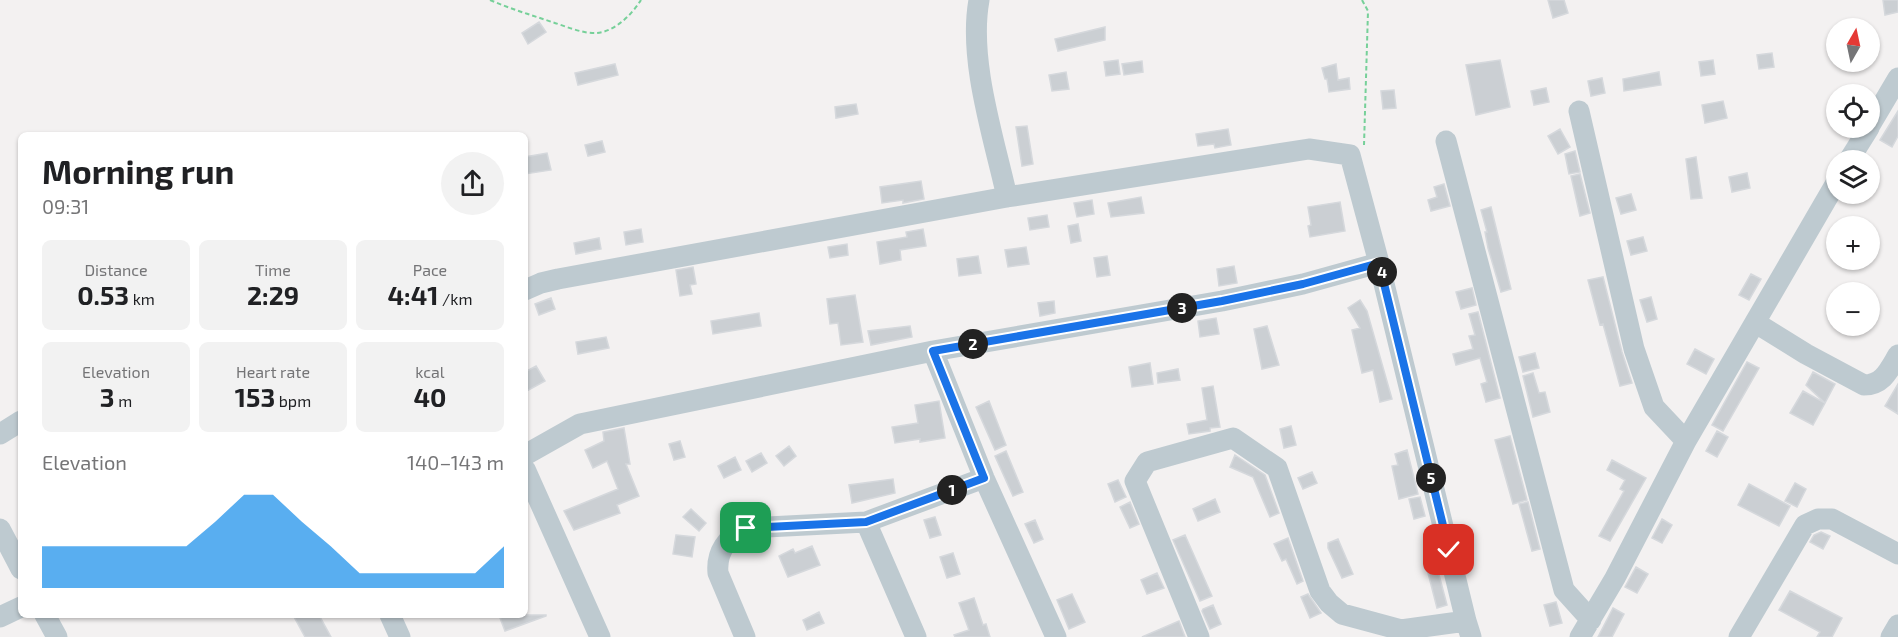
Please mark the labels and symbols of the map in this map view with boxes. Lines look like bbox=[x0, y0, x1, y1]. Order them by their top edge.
north arrow bbox=[1826, 18, 1880, 72]
pin: 4 bbox=[1367, 257, 1397, 287]
pin: 3 bbox=[1167, 293, 1197, 323]
pin: 2 bbox=[958, 329, 988, 359]
pin: 5 bbox=[1416, 463, 1446, 493]
pin: 1 bbox=[937, 475, 967, 505]
pin bbox=[720, 502, 771, 553]
pin bbox=[1423, 524, 1474, 575]

